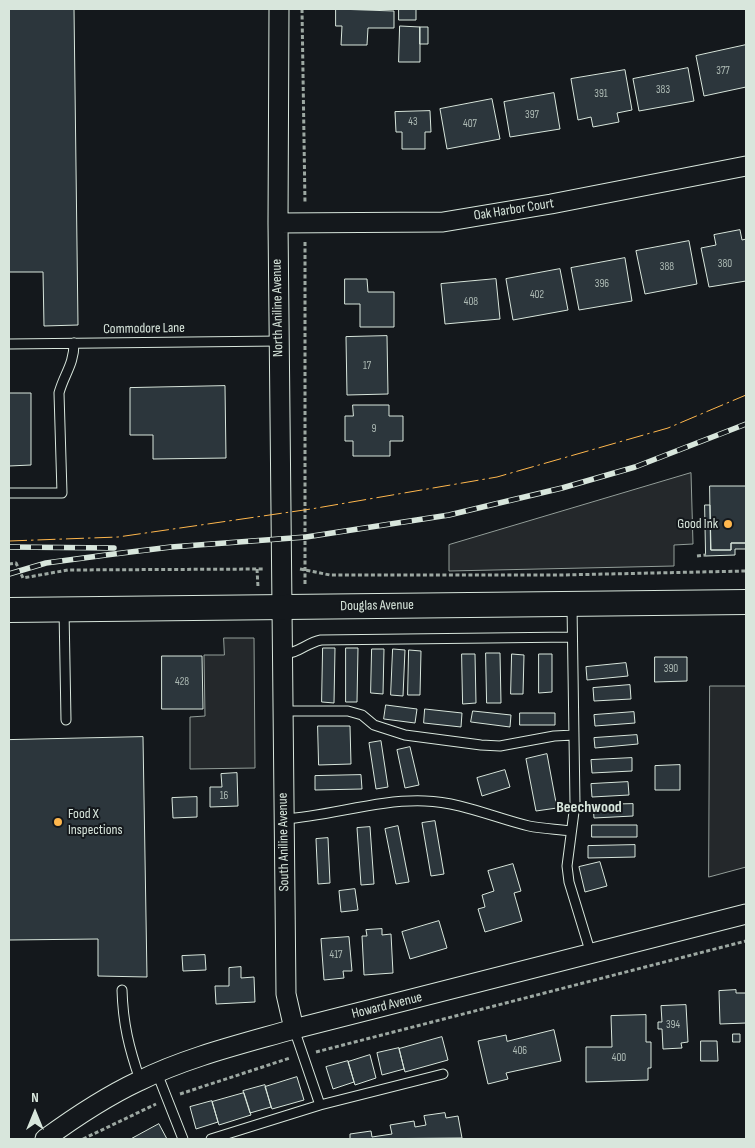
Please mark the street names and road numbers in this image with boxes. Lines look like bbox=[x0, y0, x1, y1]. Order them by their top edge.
street label: Oak Harbor Court bbox=[473, 195, 555, 225]
street label: North Aniline Avenue bbox=[269, 259, 287, 357]
street label: Commodore Lane bbox=[103, 320, 185, 338]
street label: Douglas Avenue bbox=[340, 597, 414, 615]
street label: South Aniline Avenue bbox=[275, 793, 293, 891]
street label: Howard Avenue bbox=[350, 989, 424, 1023]

